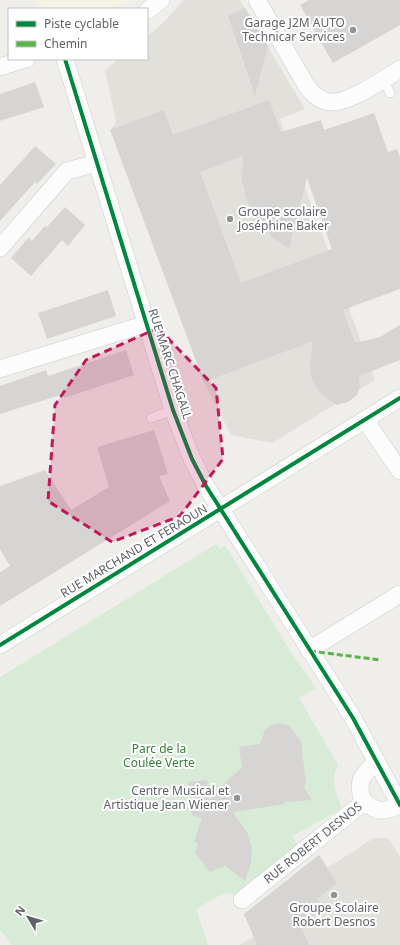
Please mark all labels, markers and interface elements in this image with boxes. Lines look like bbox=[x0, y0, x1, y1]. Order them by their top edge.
legend bbox=[8, 8, 148, 60]
place label: Garage J2M AUTO Technicar Services bbox=[242, 14, 345, 45]
text: Piste cyclable bbox=[44, 15, 119, 32]
marker: Garage J2M AUTO Technicar Services bbox=[348, 25, 358, 35]
text: Chemin bbox=[44, 35, 88, 52]
place label: Groupe scolaire Joséphine Baker bbox=[237, 203, 329, 234]
marker: Groupe scolaire Joséphine Baker bbox=[225, 214, 235, 224]
street label: RUE MARC CHAGALL bbox=[145, 306, 196, 421]
street label: RUE MARCHAND ET FERAOUN bbox=[57, 500, 210, 601]
park label: Parc de la Coulée Verte bbox=[123, 740, 195, 771]
place label: Centre Musical et Artistique Jean Wiener bbox=[104, 782, 230, 813]
marker: Centre Musical et Artistique Jean Wiener bbox=[232, 793, 242, 803]
street label: RUE ROBERT DESNOS bbox=[260, 798, 366, 887]
marker: Groupe Scolaire Robert Desnos bbox=[329, 890, 339, 900]
north arrow bbox=[8, 897, 48, 937]
place label: Groupe Scolaire Robert Desnos bbox=[289, 899, 379, 930]
text: N bbox=[11, 902, 28, 919]

